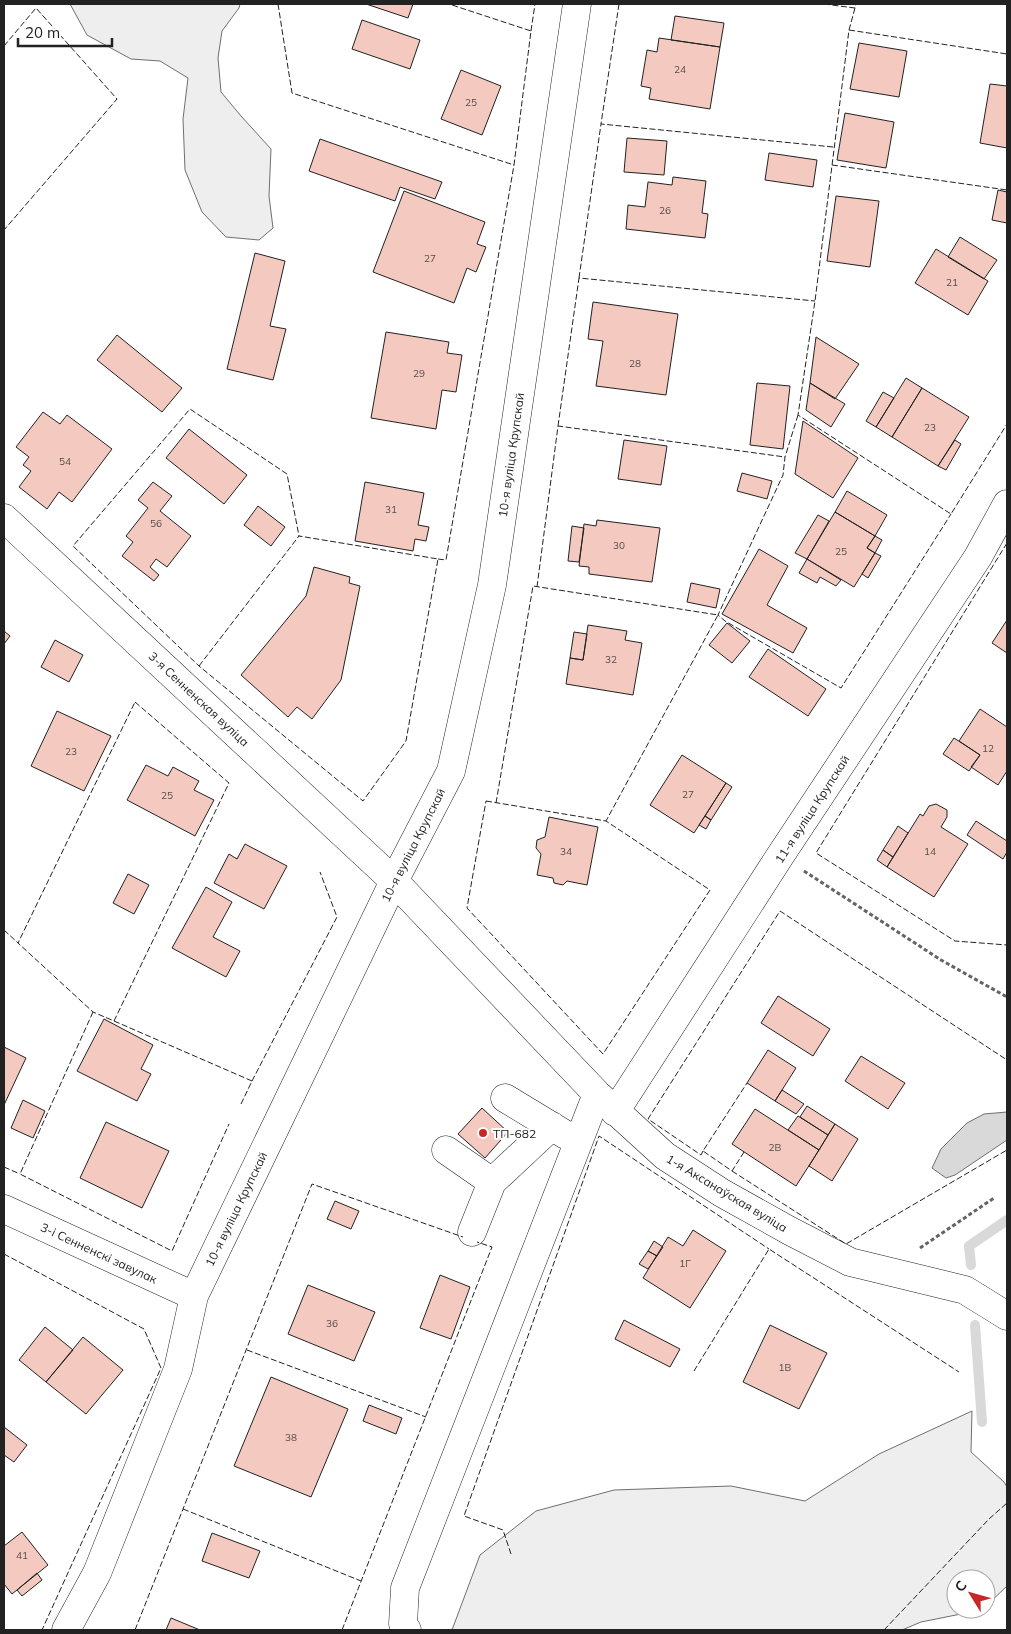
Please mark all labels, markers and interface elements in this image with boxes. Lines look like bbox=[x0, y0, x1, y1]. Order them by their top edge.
scale bar bbox=[18, 15, 111, 47]
text: 20 m bbox=[25, 23, 60, 42]
house number: 24 bbox=[674, 63, 686, 76]
house number: 25 bbox=[465, 96, 477, 109]
house number: 26 bbox=[659, 204, 671, 217]
house number: 27 bbox=[424, 252, 436, 265]
house number: 21 bbox=[946, 276, 958, 289]
house number: 28 bbox=[629, 357, 641, 370]
house number: 29 bbox=[413, 367, 425, 380]
street label: 10-я вуліца Крупскай bbox=[495, 392, 527, 518]
house number: 23 bbox=[924, 421, 936, 434]
house number: 54 bbox=[59, 455, 71, 468]
house number: 31 bbox=[385, 503, 397, 516]
house number: 56 bbox=[150, 517, 162, 530]
house number: 30 bbox=[613, 539, 625, 552]
house number: 25 bbox=[835, 545, 847, 558]
street label: 3-я Сенненская вуліца bbox=[146, 648, 252, 750]
house number: 32 bbox=[605, 653, 617, 666]
house number: 12 bbox=[982, 742, 994, 755]
house number: 23 bbox=[65, 745, 77, 758]
street label: 11-я вуліца Крупскай bbox=[771, 752, 853, 866]
street label: 10-я вуліца Крупскай bbox=[378, 786, 448, 904]
house number: 27 bbox=[682, 788, 694, 801]
house number: 25 bbox=[161, 789, 173, 802]
house number: 34 bbox=[560, 845, 572, 858]
house number: 14 bbox=[924, 845, 936, 858]
place label: ТП-682 bbox=[493, 1126, 536, 1141]
marker: ТП-682 bbox=[477, 1127, 489, 1139]
house number: 2В bbox=[769, 1141, 782, 1154]
street label: 10-я вуліца Крупскай bbox=[202, 1149, 270, 1269]
street label: 1-я Аксанаўская вуліца bbox=[664, 1151, 790, 1235]
street label: 3-і Сенненскі завулак bbox=[38, 1219, 160, 1287]
house number: 1Г bbox=[679, 1257, 691, 1270]
house number: 36 bbox=[326, 1317, 338, 1330]
house number: 1В bbox=[779, 1361, 792, 1374]
house number: 38 bbox=[285, 1431, 297, 1444]
house number: 41 bbox=[16, 1549, 28, 1562]
north arrow bbox=[946, 1569, 996, 1619]
text: С bbox=[951, 1577, 971, 1595]

